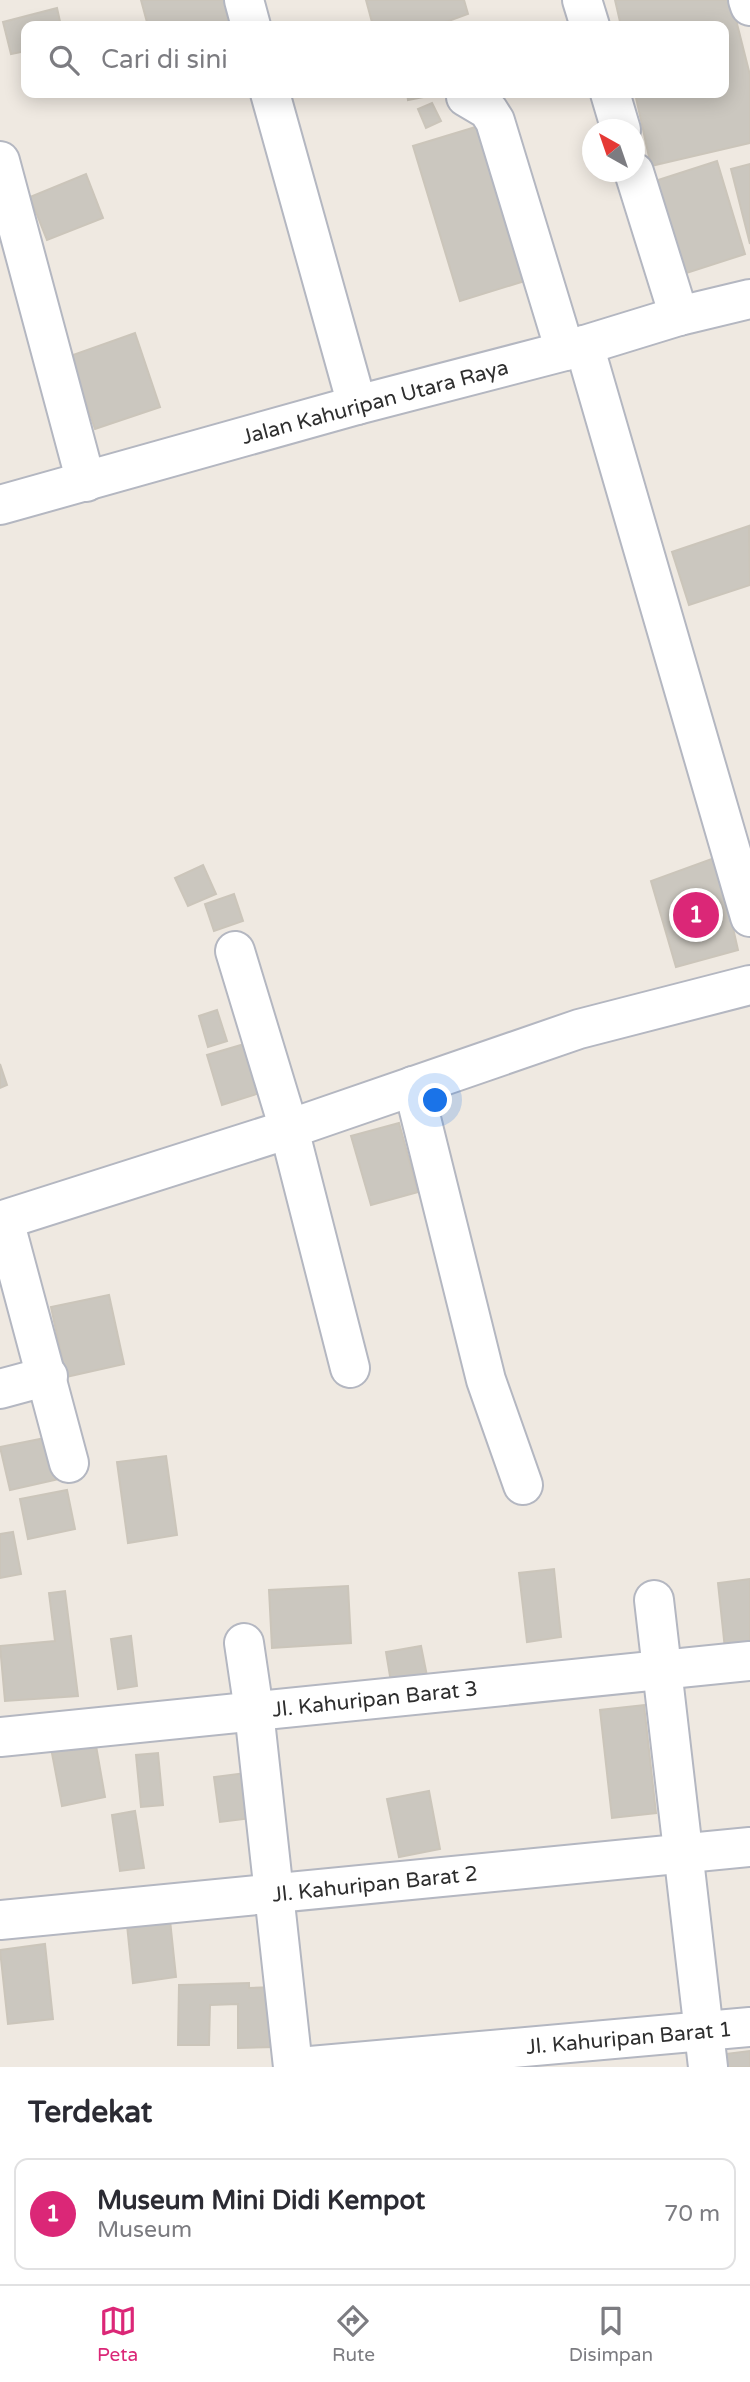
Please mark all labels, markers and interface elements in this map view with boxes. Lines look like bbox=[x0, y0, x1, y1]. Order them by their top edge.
search box bbox=[21, 21, 729, 98]
icon: search bbox=[45, 41, 83, 79]
text: Cari di sini bbox=[101, 44, 228, 75]
north arrow bbox=[582, 119, 645, 182]
street label: Jalan Kahuripan Utara Raya bbox=[239, 355, 511, 450]
pin: 1 bbox=[673, 889, 719, 941]
your location bbox=[418, 1083, 452, 1117]
street label: Jl. Kahuripan Barat 3 bbox=[271, 1676, 479, 1723]
street label: Jl. Kahuripan Barat 2 bbox=[271, 1861, 479, 1908]
street label: Jl. Kahuripan Barat 1 bbox=[525, 2017, 733, 2060]
text: Terdekat bbox=[28, 2094, 152, 2131]
text: Museum Mini Didi Kempot bbox=[97, 2185, 425, 2216]
text: 1 bbox=[46, 2200, 60, 2228]
text: 70 m bbox=[664, 2200, 720, 2228]
text: Museum bbox=[97, 2216, 192, 2244]
tab: Peta bbox=[97, 2302, 138, 2366]
tab: Rute bbox=[332, 2302, 375, 2366]
tab: Disimpan bbox=[569, 2302, 653, 2366]

